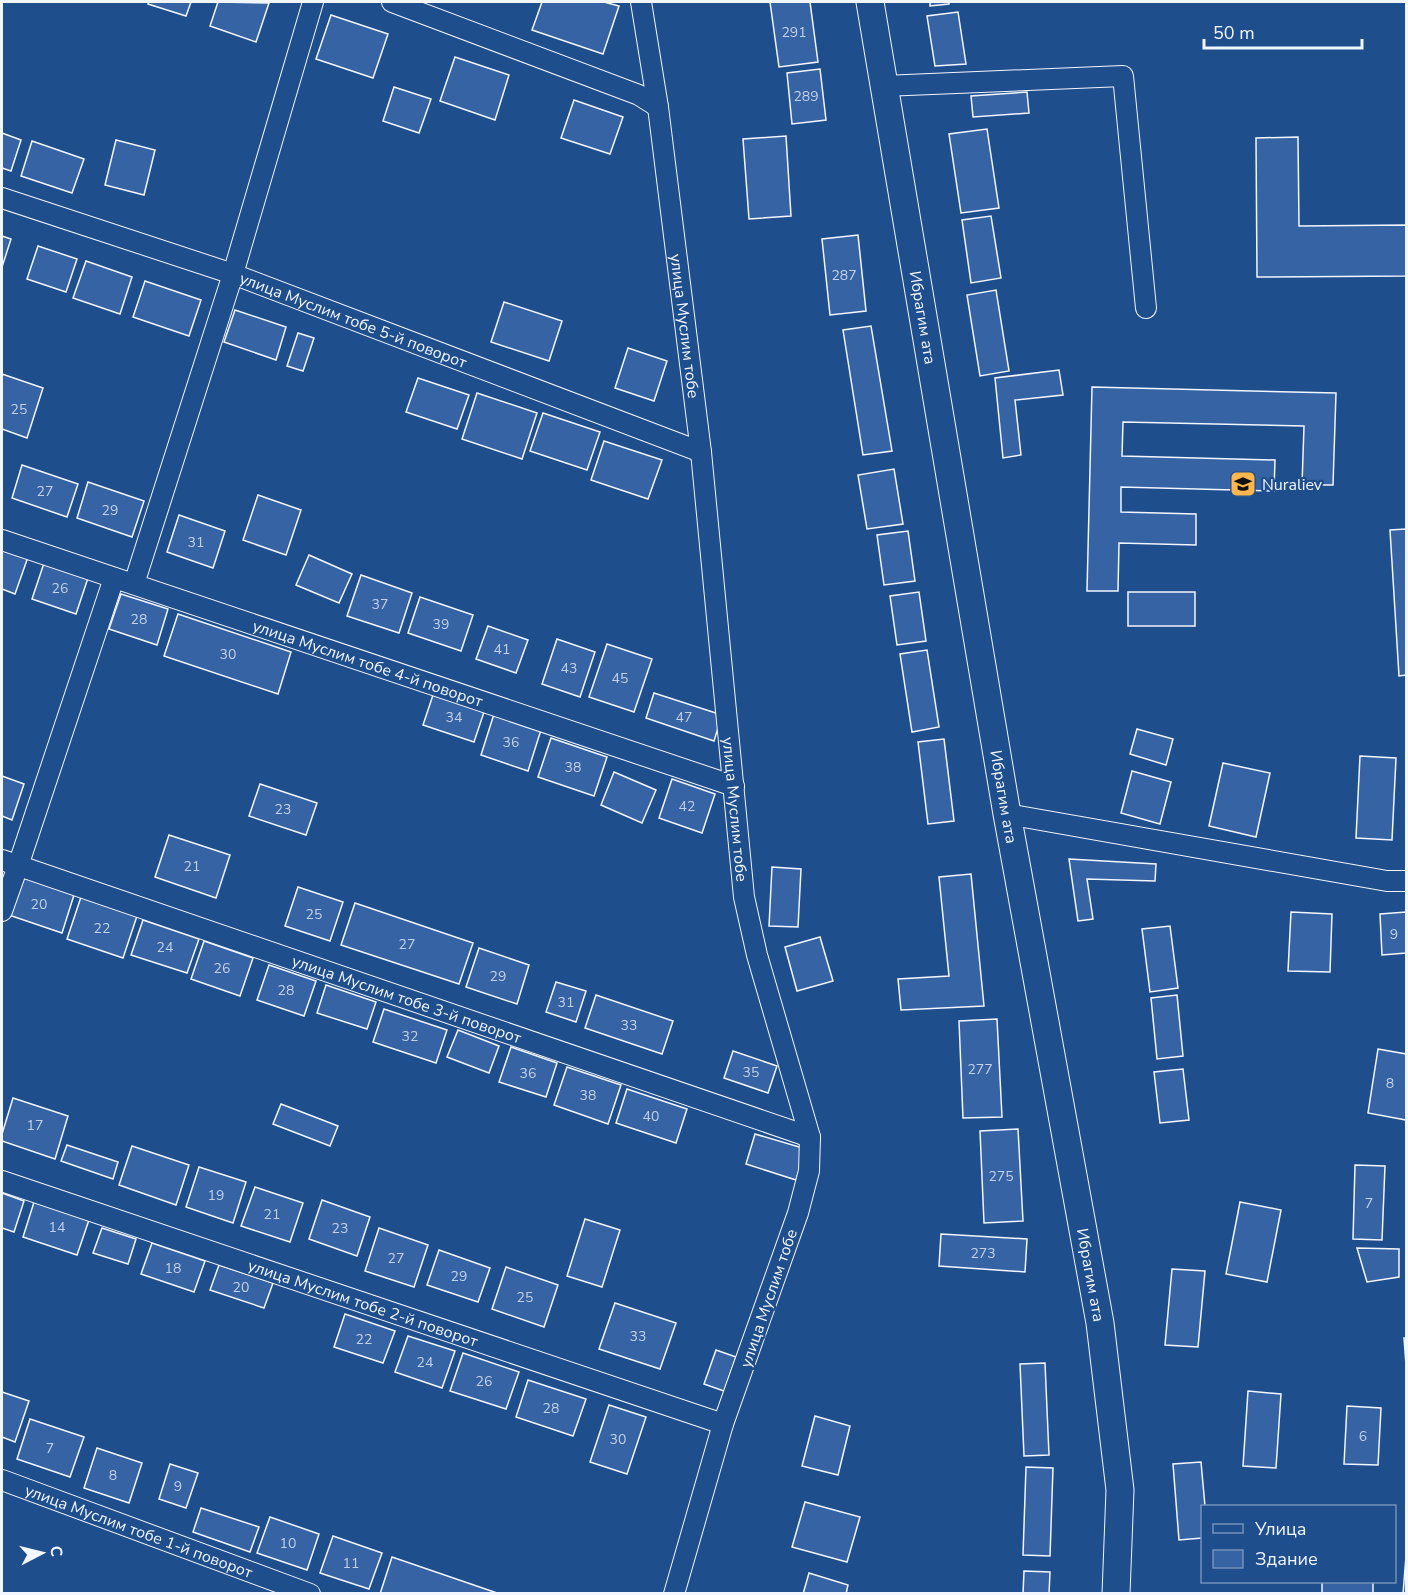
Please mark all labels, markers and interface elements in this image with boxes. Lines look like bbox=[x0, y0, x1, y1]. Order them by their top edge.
scale bar bbox=[1204, 12, 1362, 50]
text: 50 m bbox=[1213, 21, 1255, 45]
house number: 291 bbox=[781, 23, 807, 42]
house number: 289 bbox=[793, 87, 819, 106]
street label: улица Муслим тобе bbox=[664, 253, 704, 400]
house number: 287 bbox=[831, 266, 857, 285]
street label: улица Муслим тобе 5-й поворот bbox=[236, 268, 471, 374]
street label: Ибрагим ата bbox=[904, 269, 941, 366]
house number: 25 bbox=[11, 400, 27, 419]
school or university icon: Nuraliev bbox=[1228, 469, 1258, 499]
place label: Nuraliev bbox=[1262, 474, 1323, 496]
house number: 27 bbox=[37, 482, 53, 501]
house number: 29 bbox=[102, 501, 118, 520]
house number: 31 bbox=[188, 533, 204, 552]
house number: 26 bbox=[52, 579, 68, 598]
house number: 37 bbox=[372, 595, 388, 614]
house number: 28 bbox=[131, 610, 147, 629]
street label: улица Муслим тобе 4-й поворот bbox=[250, 615, 486, 713]
house number: 39 bbox=[433, 615, 449, 634]
house number: 41 bbox=[494, 640, 510, 659]
house number: 30 bbox=[220, 645, 236, 664]
house number: 43 bbox=[561, 659, 577, 678]
house number: 45 bbox=[612, 669, 628, 688]
house number: 34 bbox=[446, 708, 462, 727]
house number: 47 bbox=[676, 708, 692, 727]
house number: 36 bbox=[503, 733, 519, 752]
street label: улица Муслим тобе bbox=[717, 736, 752, 883]
street label: Ибрагим ата bbox=[984, 749, 1022, 845]
house number: 38 bbox=[565, 758, 581, 777]
house number: 42 bbox=[679, 797, 695, 816]
house number: 23 bbox=[275, 800, 291, 819]
house number: 21 bbox=[184, 857, 200, 876]
house number: 20 bbox=[31, 895, 47, 914]
house number: 25 bbox=[306, 905, 322, 924]
house number: 22 bbox=[94, 919, 110, 938]
house number: 9 bbox=[1390, 925, 1398, 944]
house number: 27 bbox=[399, 935, 415, 954]
house number: 24 bbox=[157, 938, 173, 957]
street label: улица Муслим тобе 3-й поворот bbox=[289, 950, 525, 1050]
house number: 26 bbox=[214, 959, 230, 978]
house number: 29 bbox=[490, 967, 506, 986]
house number: 28 bbox=[278, 981, 294, 1000]
house number: 31 bbox=[558, 993, 574, 1012]
house number: 33 bbox=[621, 1016, 637, 1035]
house number: 32 bbox=[402, 1027, 418, 1046]
house number: 277 bbox=[967, 1060, 993, 1079]
house number: 35 bbox=[743, 1063, 759, 1082]
house number: 36 bbox=[520, 1064, 536, 1083]
house number: 8 bbox=[1386, 1074, 1394, 1093]
house number: 38 bbox=[580, 1086, 596, 1105]
house number: 40 bbox=[643, 1107, 659, 1126]
house number: 17 bbox=[27, 1116, 43, 1135]
house number: 275 bbox=[988, 1167, 1014, 1186]
house number: 19 bbox=[208, 1186, 224, 1205]
house number: 7 bbox=[1365, 1194, 1373, 1213]
house number: 21 bbox=[264, 1205, 280, 1224]
house number: 14 bbox=[49, 1218, 65, 1237]
house number: 23 bbox=[332, 1219, 348, 1238]
street label: улица Муслим тобе bbox=[735, 1226, 803, 1371]
street label: Ибрагим ата bbox=[1071, 1227, 1110, 1323]
house number: 273 bbox=[970, 1244, 996, 1263]
house number: 27 bbox=[388, 1249, 404, 1268]
street label: улица Муслим тобе 2-й поворот bbox=[245, 1255, 481, 1353]
house number: 18 bbox=[165, 1259, 181, 1278]
house number: 29 bbox=[451, 1267, 467, 1286]
house number: 20 bbox=[233, 1278, 249, 1297]
house number: 25 bbox=[517, 1288, 533, 1307]
house number: 33 bbox=[630, 1327, 646, 1346]
house number: 22 bbox=[356, 1330, 372, 1349]
house number: 24 bbox=[417, 1353, 433, 1372]
house number: 26 bbox=[476, 1372, 492, 1391]
house number: 28 bbox=[543, 1399, 559, 1418]
house number: 6 bbox=[1359, 1427, 1367, 1446]
house number: 30 bbox=[610, 1430, 626, 1449]
house number: 7 bbox=[46, 1439, 54, 1458]
house number: 8 bbox=[109, 1466, 117, 1485]
house number: 9 bbox=[174, 1477, 182, 1496]
street label: улица Муслим тобе 1-й поворот bbox=[22, 1479, 256, 1584]
legend bbox=[1201, 1505, 1396, 1583]
text: Улица bbox=[1254, 1517, 1306, 1541]
north arrow bbox=[12, 1523, 72, 1583]
house number: 10 bbox=[280, 1534, 296, 1553]
text: С bbox=[44, 1545, 67, 1558]
text: Здание bbox=[1255, 1547, 1318, 1571]
house number: 11 bbox=[343, 1554, 359, 1573]

